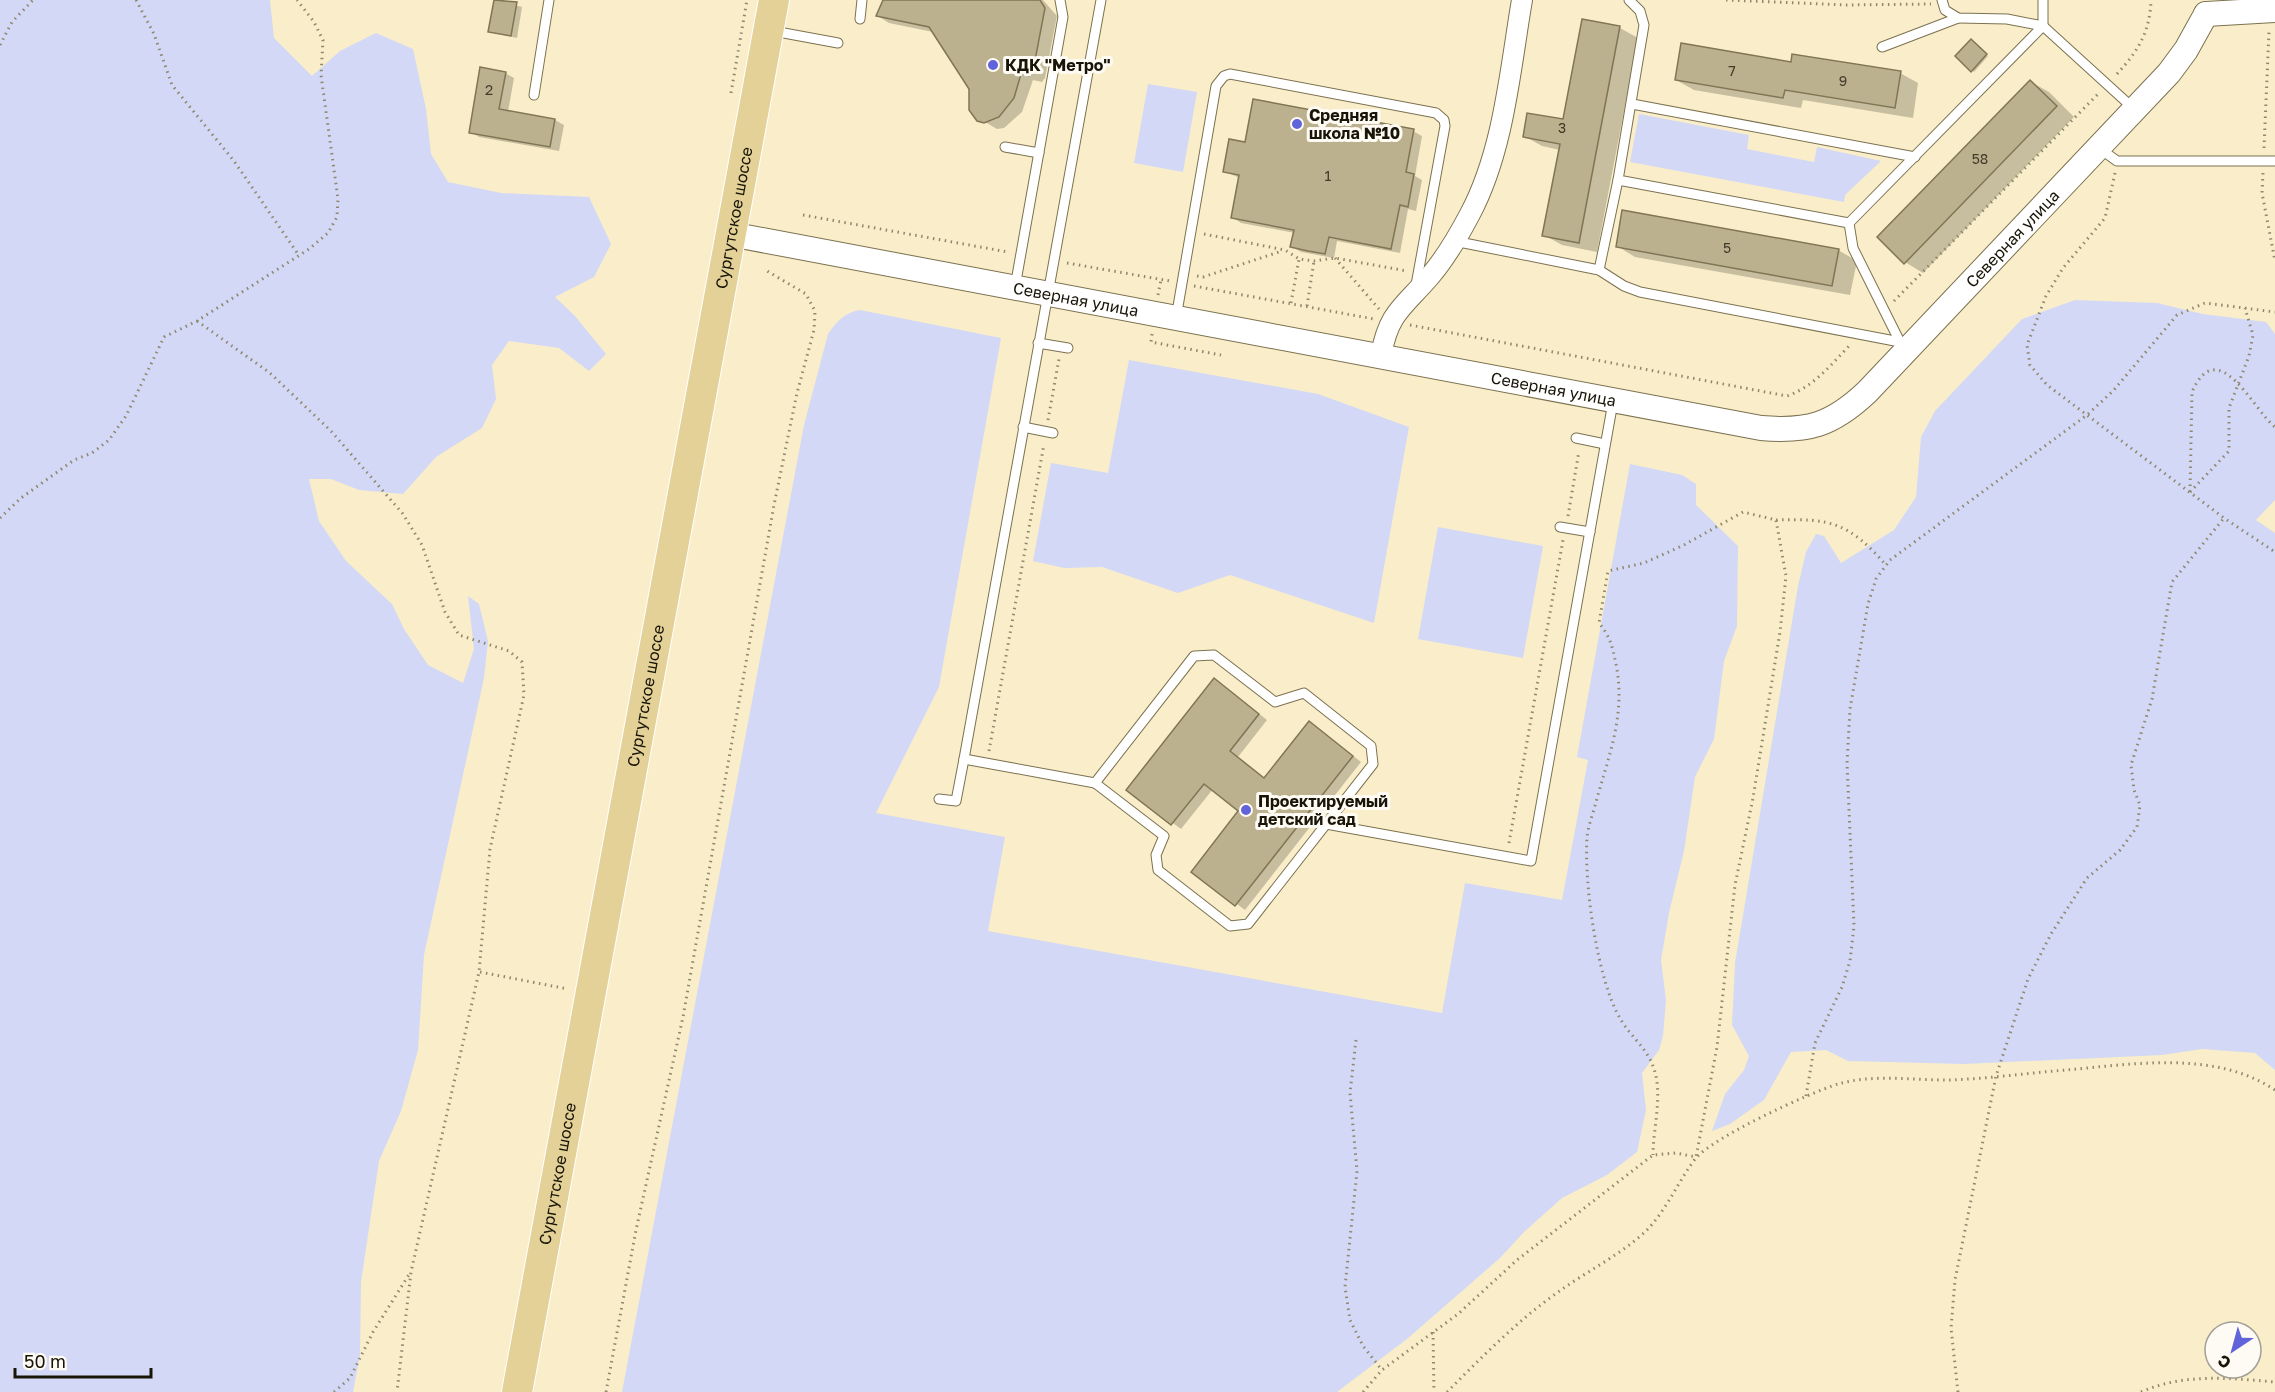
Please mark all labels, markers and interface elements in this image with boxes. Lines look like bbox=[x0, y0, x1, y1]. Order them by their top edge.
place label: КДК "Метро" bbox=[1005, 55, 1111, 75]
marker: КДК "Метро" bbox=[986, 58, 1000, 72]
house number: 7 bbox=[1728, 62, 1736, 79]
house number: 9 bbox=[1839, 72, 1847, 89]
house number: 2 bbox=[485, 81, 493, 98]
place label: Средняя школа №10 bbox=[1309, 105, 1400, 143]
marker: Средняя школа №10 bbox=[1290, 117, 1304, 131]
house number: 3 bbox=[1558, 119, 1566, 136]
street label: Сургутское шоссе bbox=[711, 145, 757, 291]
house number: 58 bbox=[1972, 150, 1988, 167]
house number: 1 bbox=[1325, 167, 1332, 184]
street label: Северная улица bbox=[1961, 185, 2063, 292]
house number: 5 bbox=[1723, 239, 1731, 256]
street label: Северная улица bbox=[1012, 278, 1140, 321]
street label: Северная улица bbox=[1489, 367, 1618, 411]
street label: Сургутское шоссе bbox=[623, 623, 668, 768]
place label: Проектируемый детский сад bbox=[1258, 791, 1388, 829]
marker: Проектируемый детский сад bbox=[1239, 803, 1253, 817]
street label: Сургутское шоссе bbox=[534, 1101, 580, 1246]
north arrow bbox=[2203, 1320, 2263, 1380]
scale bar bbox=[15, 1341, 152, 1379]
text: 50 m bbox=[24, 1350, 66, 1372]
text: С bbox=[2214, 1351, 2235, 1374]

